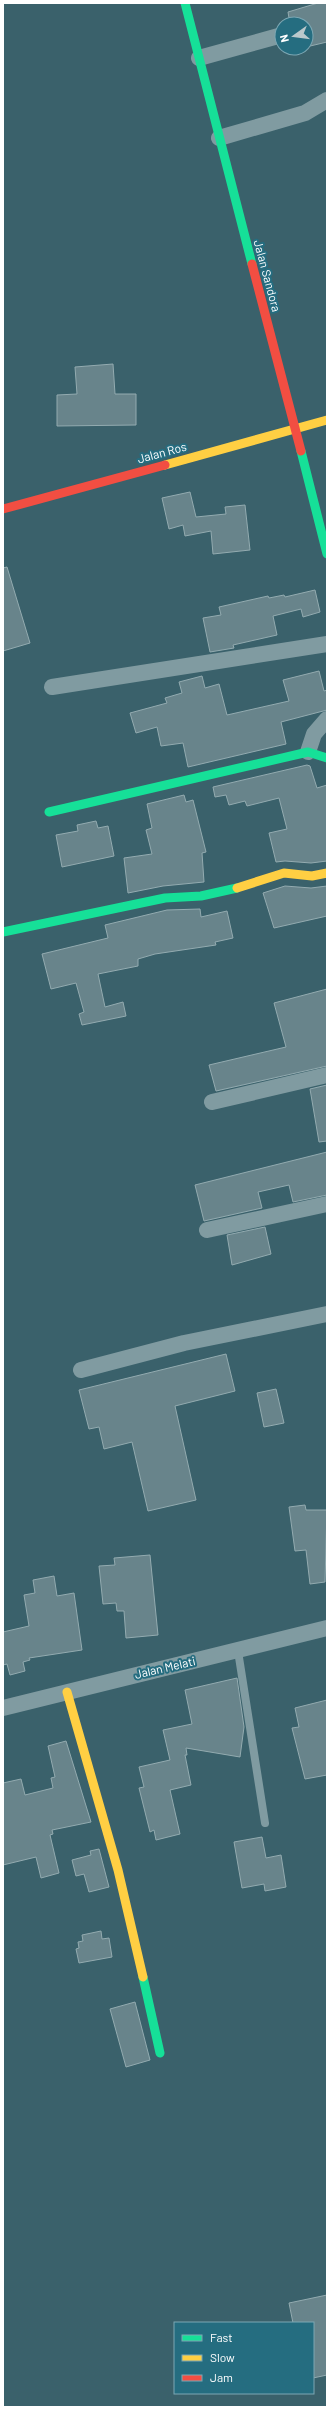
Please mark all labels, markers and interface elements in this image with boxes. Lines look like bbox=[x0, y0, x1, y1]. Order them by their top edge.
north arrow bbox=[274, 16, 314, 56]
text: N bbox=[277, 33, 291, 44]
street label: Jalan Sandora bbox=[252, 238, 284, 313]
street label: Jalan Ros bbox=[136, 439, 188, 465]
street label: Jalan Melati bbox=[133, 1653, 197, 1681]
legend bbox=[174, 2322, 314, 2394]
text: Fast bbox=[210, 2330, 233, 2344]
text: Slow bbox=[210, 2350, 235, 2364]
text: Jam bbox=[210, 2370, 233, 2384]

